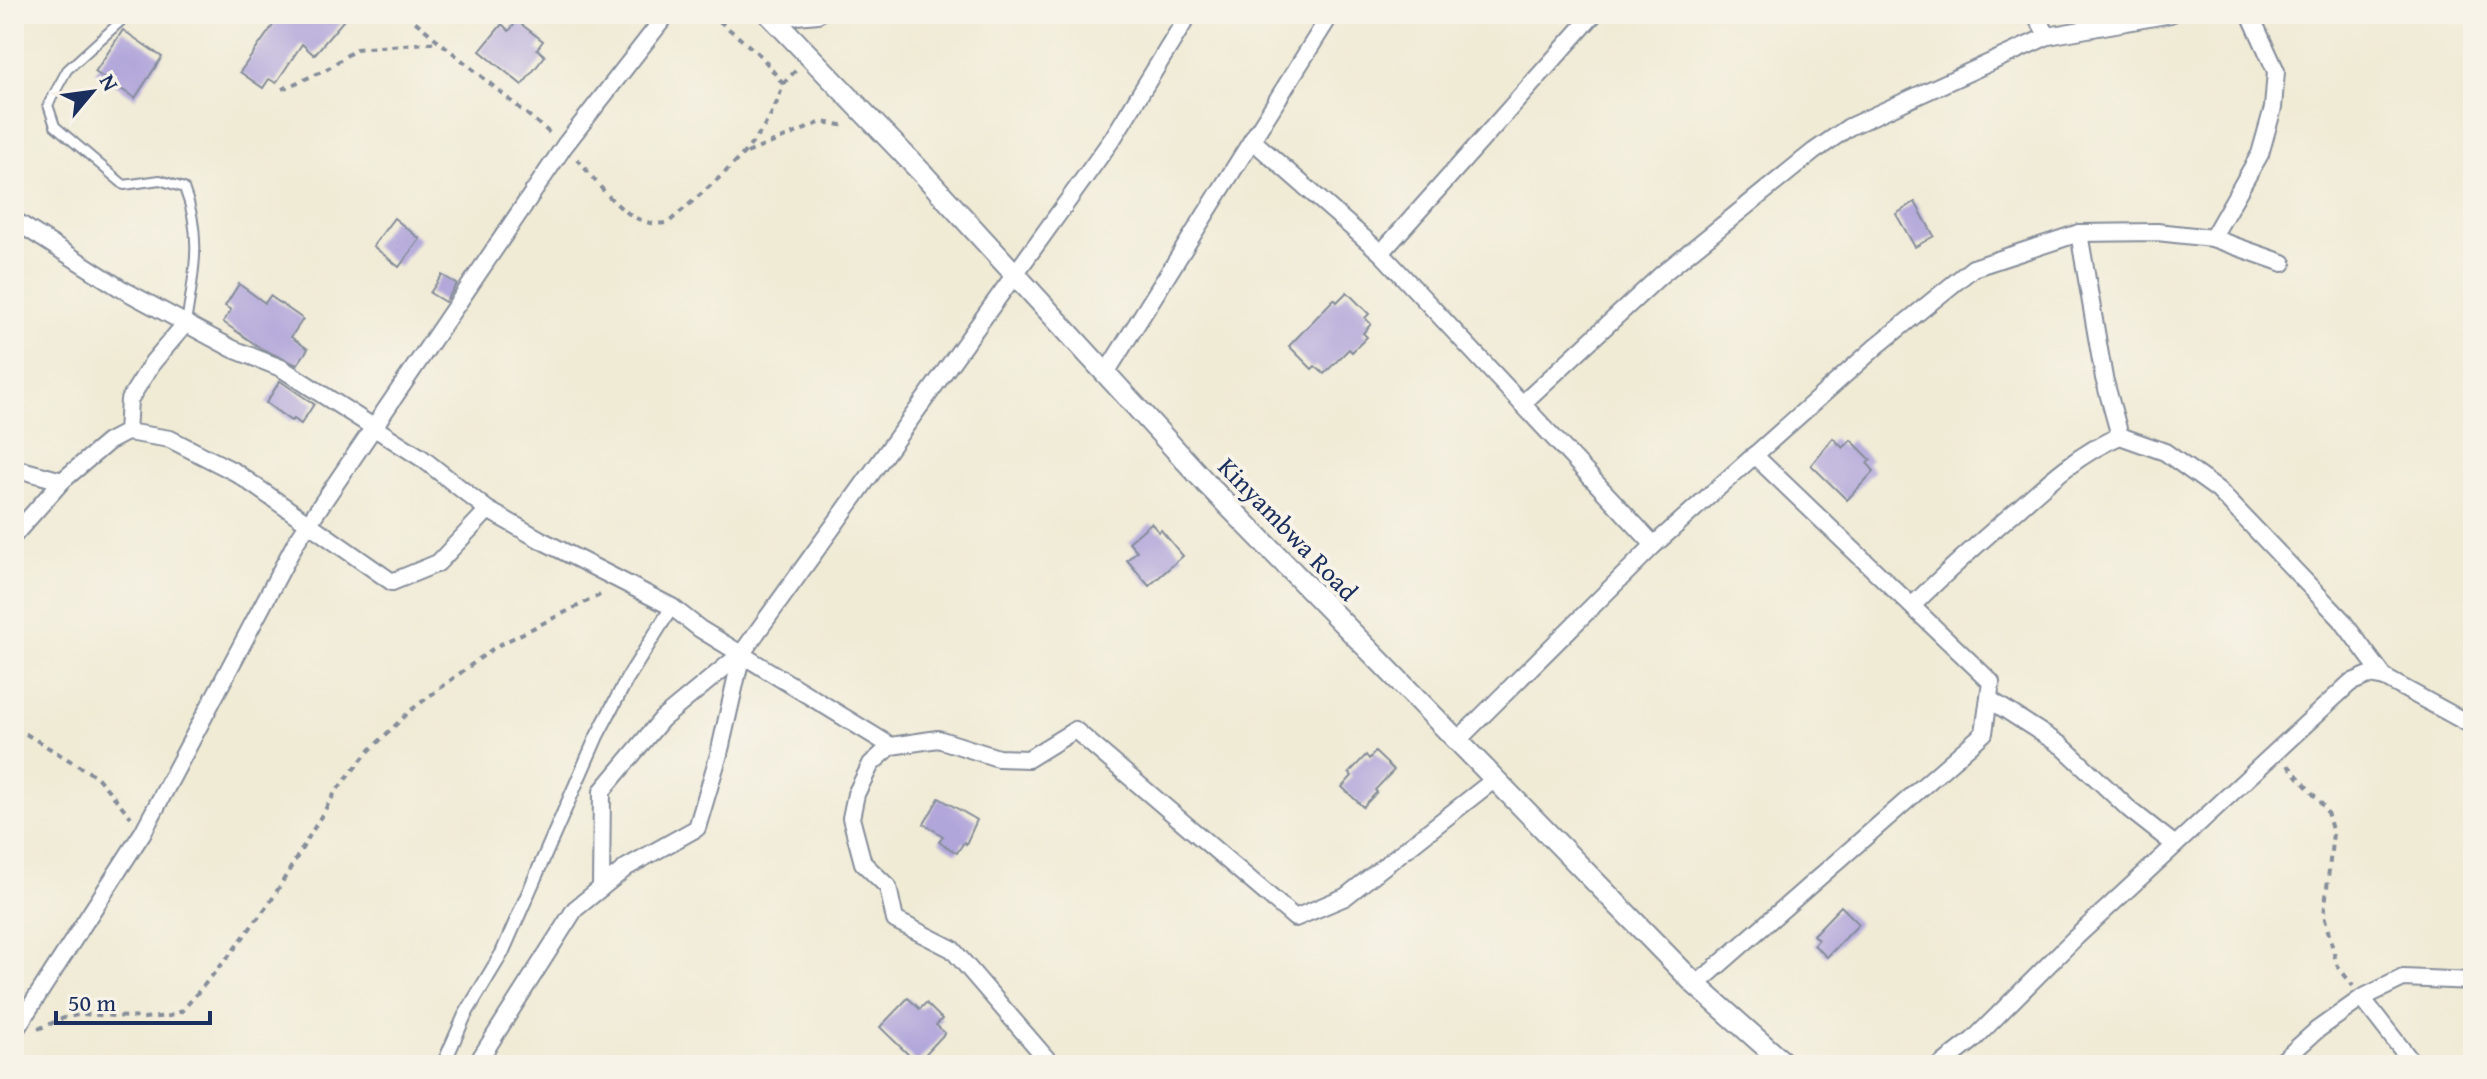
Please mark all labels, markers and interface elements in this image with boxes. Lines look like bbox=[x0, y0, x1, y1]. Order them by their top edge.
north arrow bbox=[52, 52, 132, 132]
text: N bbox=[92, 68, 127, 97]
street label: Kinyambwa Road bbox=[1209, 448, 1368, 610]
scale bar bbox=[56, 975, 210, 1025]
text: 50 m bbox=[68, 985, 116, 1020]

